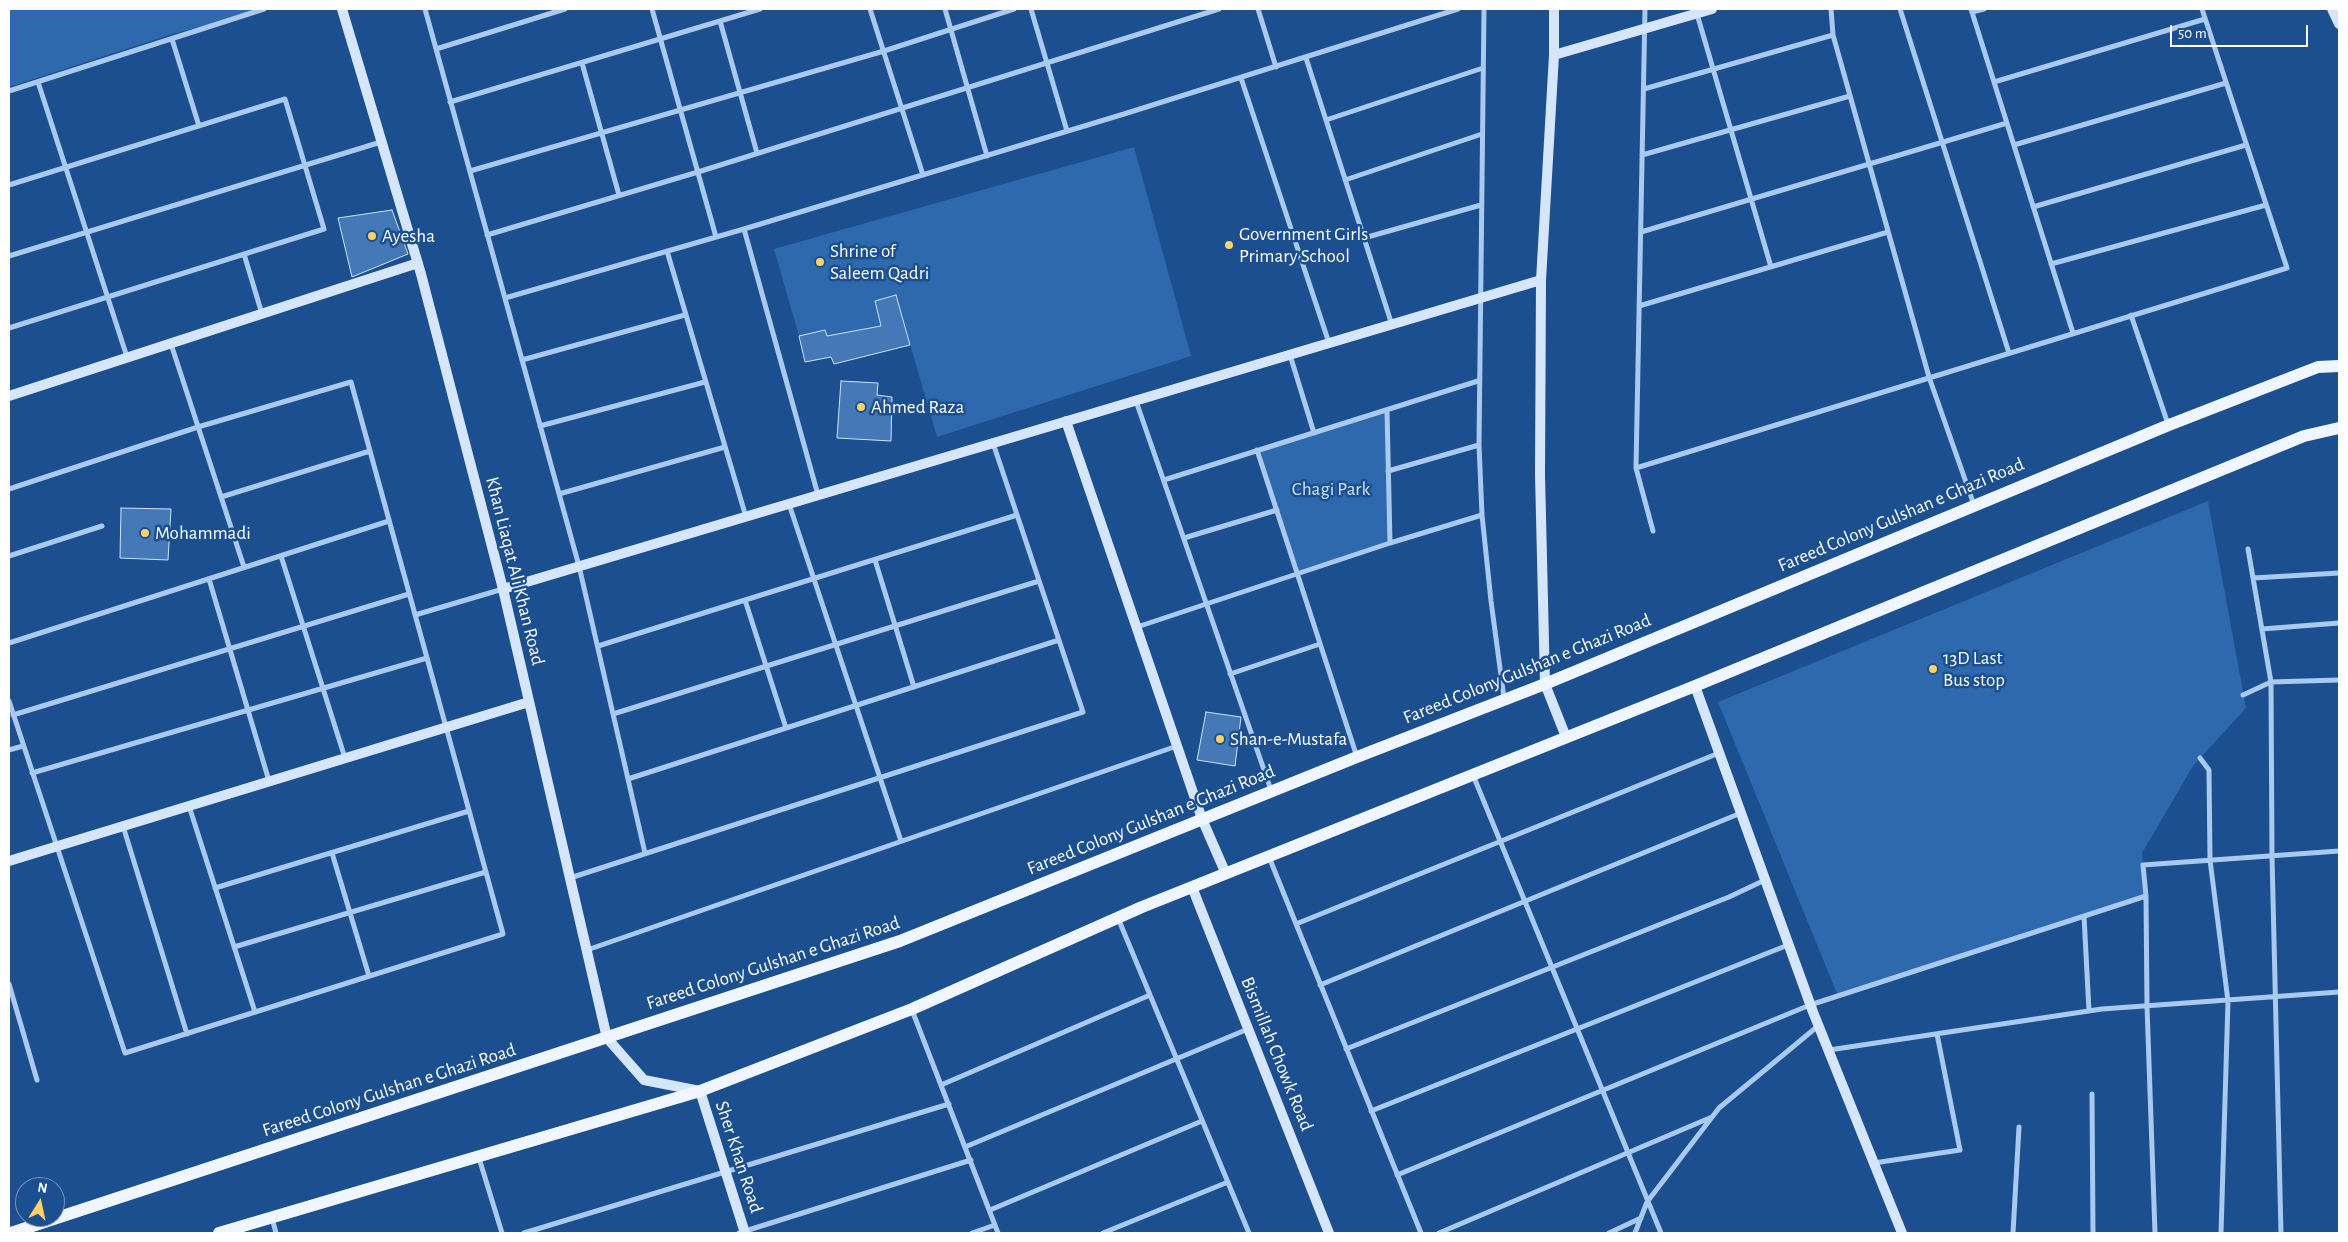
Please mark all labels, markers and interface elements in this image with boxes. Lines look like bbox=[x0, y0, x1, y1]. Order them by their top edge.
scale bar bbox=[2173, 15, 2310, 47]
text: 50 m bbox=[2178, 26, 2207, 41]
place label: Government Girls Primary School bbox=[1239, 223, 1368, 267]
place label: Ayesha bbox=[382, 225, 435, 247]
marker: Ayesha bbox=[366, 230, 378, 242]
marker: Government Girls Primary School bbox=[1223, 239, 1235, 251]
place label: Shrine of Saleem Qadri bbox=[830, 240, 929, 284]
marker: Shrine of Saleem Qadri bbox=[814, 256, 826, 268]
place label: Ahmed Raza bbox=[871, 396, 964, 418]
marker: Ahmed Raza bbox=[855, 401, 867, 413]
street label: Fareed Colony Gulshan e Ghazi Road bbox=[1774, 453, 2028, 577]
street label: Khan Liaqat Ali Khan Road bbox=[481, 474, 549, 668]
park label: Chagi Park bbox=[1292, 478, 1370, 500]
place label: Mohammadi bbox=[155, 522, 251, 544]
marker: Mohammadi bbox=[139, 527, 151, 539]
street label: Fareed Colony Gulshan e Ghazi Road bbox=[1400, 609, 1654, 729]
place label: 13D Last Bus stop bbox=[1943, 647, 2005, 691]
marker: 13D Last Bus stop bbox=[1927, 663, 1939, 675]
place label: Shan-e-Mustafa bbox=[1230, 728, 1347, 750]
marker: Shan-e-Mustafa bbox=[1214, 733, 1226, 745]
street label: Fareed Colony Gulshan e Ghazi Road bbox=[1024, 760, 1278, 880]
street label: Fareed Colony Gulshan e Ghazi Road bbox=[643, 911, 903, 1015]
street label: Bismillah Chowk Road bbox=[1236, 974, 1318, 1134]
street label: Fareed Colony Gulshan e Ghazi Road bbox=[259, 1038, 519, 1142]
street label: Sher Khan Road bbox=[710, 1098, 768, 1216]
north arrow bbox=[15, 1177, 65, 1227]
text: N bbox=[36, 1180, 48, 1196]

